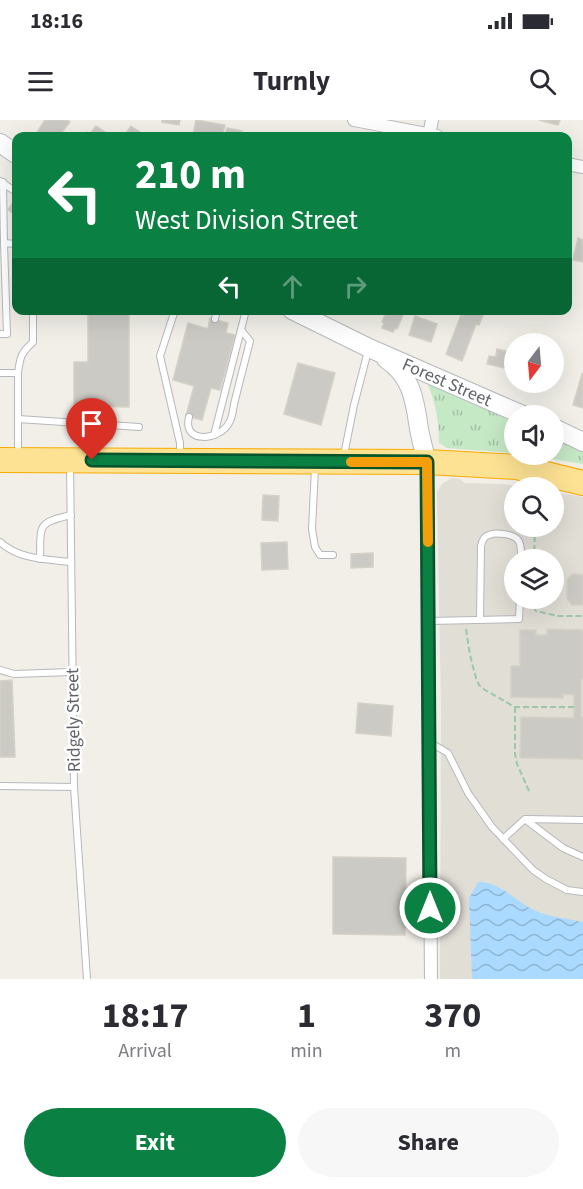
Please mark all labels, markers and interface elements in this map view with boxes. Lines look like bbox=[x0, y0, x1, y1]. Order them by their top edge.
text: 18:16 bbox=[30, 5, 83, 37]
text: Turnly bbox=[253, 62, 330, 101]
icon: menu bbox=[24, 65, 57, 98]
icon: search bbox=[526, 65, 559, 98]
text: 210 m bbox=[135, 145, 246, 205]
icon: left bbox=[36, 156, 114, 234]
text: West Division Street bbox=[135, 201, 358, 240]
icon: left bbox=[213, 270, 246, 303]
icon: ahead bbox=[276, 270, 309, 303]
icon: right bbox=[339, 270, 372, 303]
north arrow bbox=[504, 333, 564, 393]
map controls bbox=[504, 333, 564, 609]
street label: Forest Street bbox=[398, 352, 496, 413]
pin bbox=[66, 398, 117, 460]
button: sound bbox=[504, 405, 564, 465]
icon: arrive bbox=[75, 407, 108, 440]
button: search bbox=[504, 477, 564, 537]
button: layers bbox=[504, 549, 564, 609]
street label: Ridgely Street bbox=[60, 668, 87, 772]
position arrow bbox=[398, 876, 462, 940]
text: 18:17 bbox=[102, 990, 189, 1041]
text: 1 bbox=[297, 990, 316, 1041]
text: 370 bbox=[424, 990, 481, 1041]
text: Arrival bbox=[118, 1037, 172, 1065]
text: min bbox=[290, 1037, 323, 1065]
text: m bbox=[444, 1037, 461, 1065]
button: Exit bbox=[24, 1108, 286, 1177]
button: Share bbox=[298, 1108, 559, 1177]

